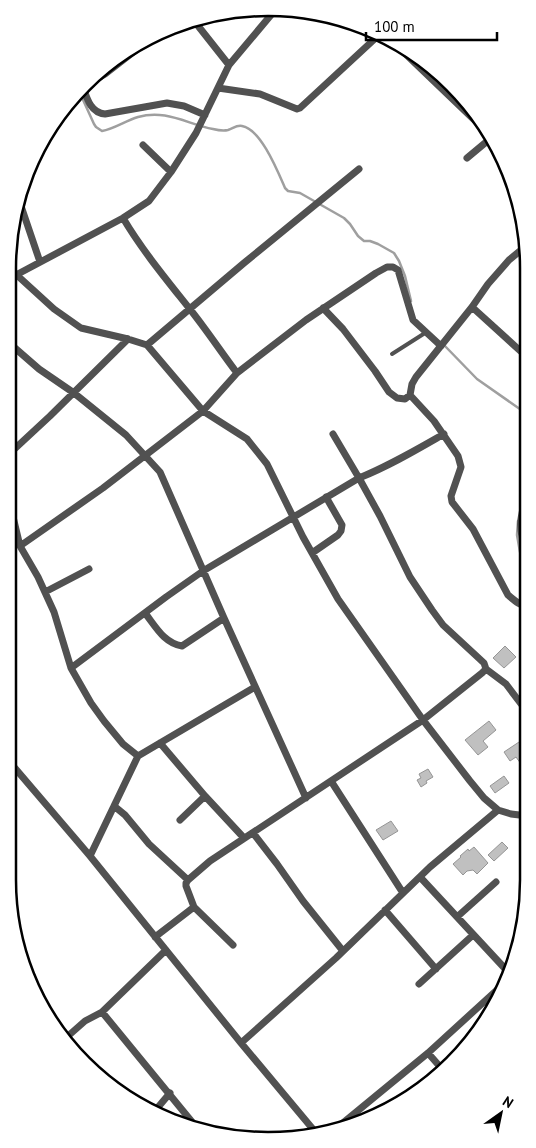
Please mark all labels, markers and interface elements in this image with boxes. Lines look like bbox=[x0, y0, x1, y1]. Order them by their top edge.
scale bar bbox=[366, 10, 497, 42]
text: 100 m bbox=[374, 17, 415, 36]
north arrow bbox=[476, 1088, 526, 1138]
text: N bbox=[499, 1092, 517, 1112]

